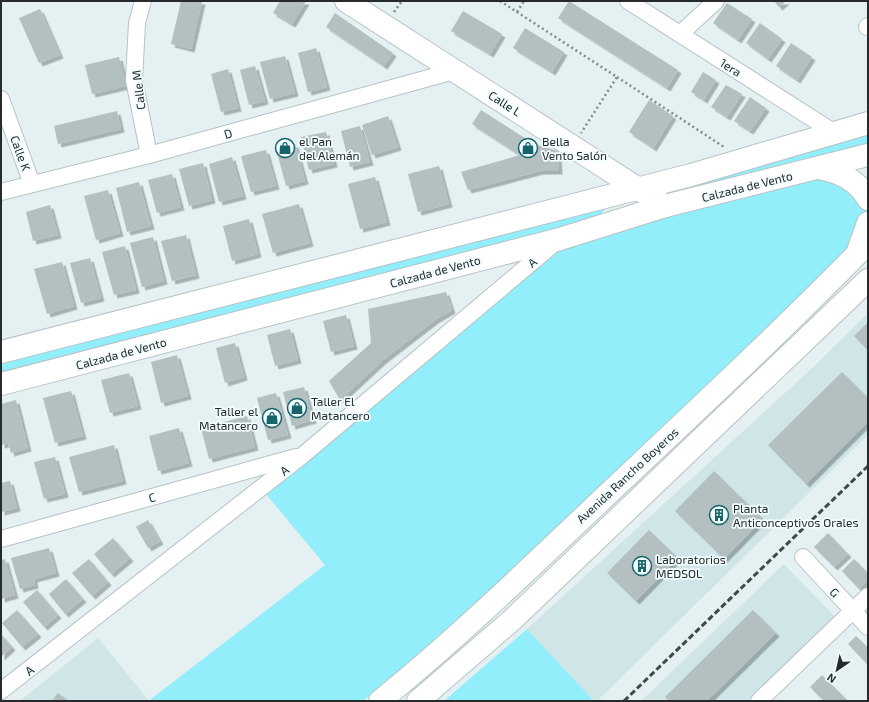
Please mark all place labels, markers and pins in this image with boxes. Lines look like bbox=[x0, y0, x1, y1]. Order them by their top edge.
place label: el Pan del Alemán bbox=[299, 134, 360, 162]
place label: Bella Vento Salón bbox=[542, 134, 607, 162]
shop icon: el Pan del Alemán bbox=[274, 137, 296, 159]
shop icon: Bella Vento Salón bbox=[517, 137, 539, 159]
place label: Taller El Matancero bbox=[311, 394, 370, 422]
shop icon: Taller El Matancero bbox=[286, 397, 308, 419]
place label: Taller el Matancero bbox=[199, 404, 258, 432]
shop icon: Taller el Matancero bbox=[261, 407, 283, 429]
place label: Planta Anticonceptivos Orales bbox=[733, 501, 859, 529]
building icon: Planta Anticonceptivos Orales bbox=[708, 504, 730, 526]
place label: Laboratorios MEDSOL bbox=[656, 552, 726, 580]
building icon: Laboratorios MEDSOL bbox=[631, 555, 653, 577]

